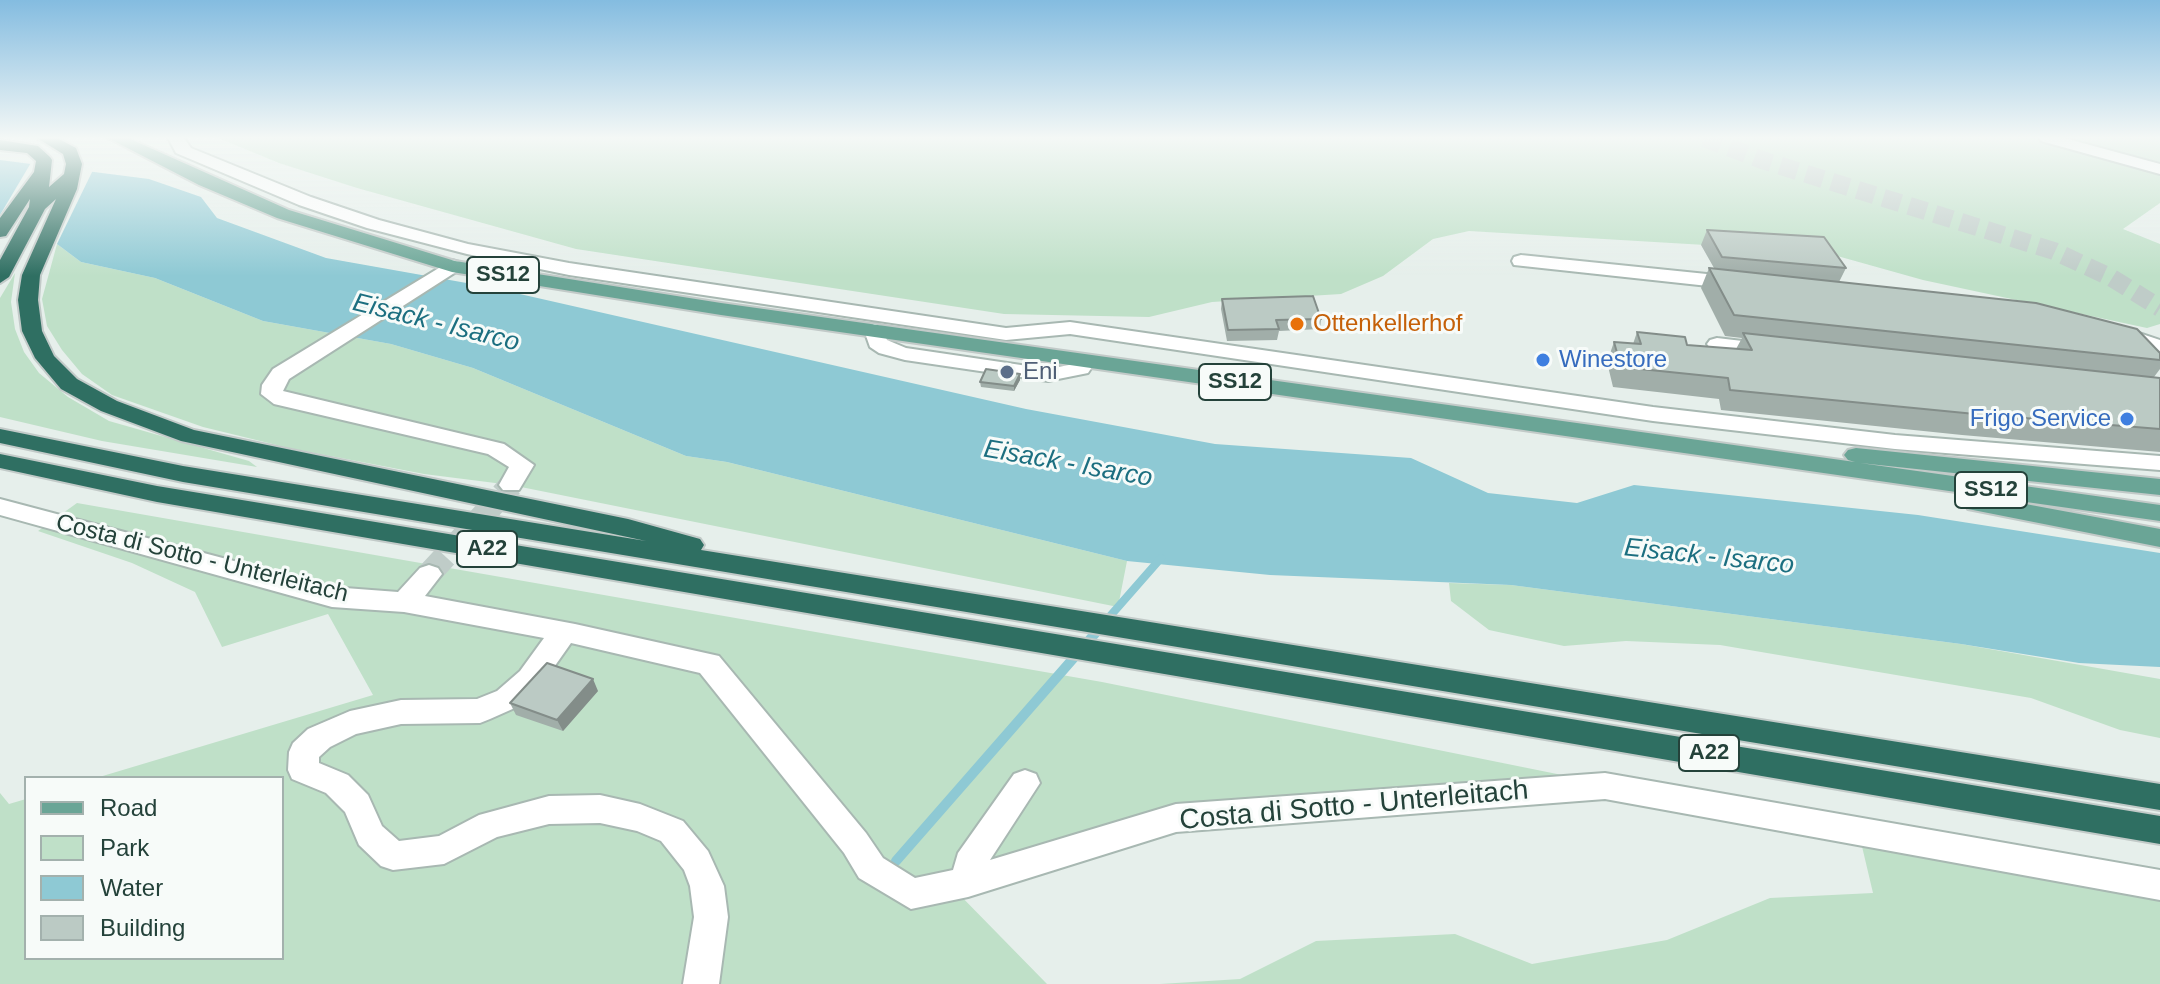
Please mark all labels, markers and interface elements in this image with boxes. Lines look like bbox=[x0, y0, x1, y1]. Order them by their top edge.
road number: SS12 bbox=[467, 257, 539, 293]
water label: Eisack - Isarco bbox=[350, 287, 522, 359]
place label: Ottenkellerhof bbox=[1313, 310, 1462, 338]
marker: Ottenkellerhof bbox=[1288, 315, 1306, 333]
place label: Winestore bbox=[1559, 346, 1667, 374]
marker: Winestore bbox=[1534, 351, 1552, 369]
place label: Eni bbox=[1023, 358, 1058, 386]
marker: Eni bbox=[998, 363, 1016, 381]
road number: SS12 bbox=[1199, 364, 1271, 400]
place label: Frigo Service bbox=[1970, 405, 2111, 433]
marker: Frigo Service bbox=[2118, 410, 2136, 428]
water label: Eisack - Isarco bbox=[981, 434, 1155, 494]
road number: SS12 bbox=[1955, 472, 2027, 508]
street label: Costa di Sotto - Unterleitach bbox=[53, 509, 351, 609]
road number: A22 bbox=[457, 531, 517, 567]
water label: Eisack - Isarco bbox=[1623, 533, 1795, 581]
road number: A22 bbox=[1679, 735, 1739, 771]
street label: Costa di Sotto - Unterleitach bbox=[1178, 774, 1530, 838]
legend bbox=[24, 776, 284, 960]
text: Road bbox=[100, 794, 157, 821]
text: Park bbox=[100, 834, 149, 861]
text: Water bbox=[100, 874, 163, 901]
text: Building bbox=[100, 914, 185, 941]

